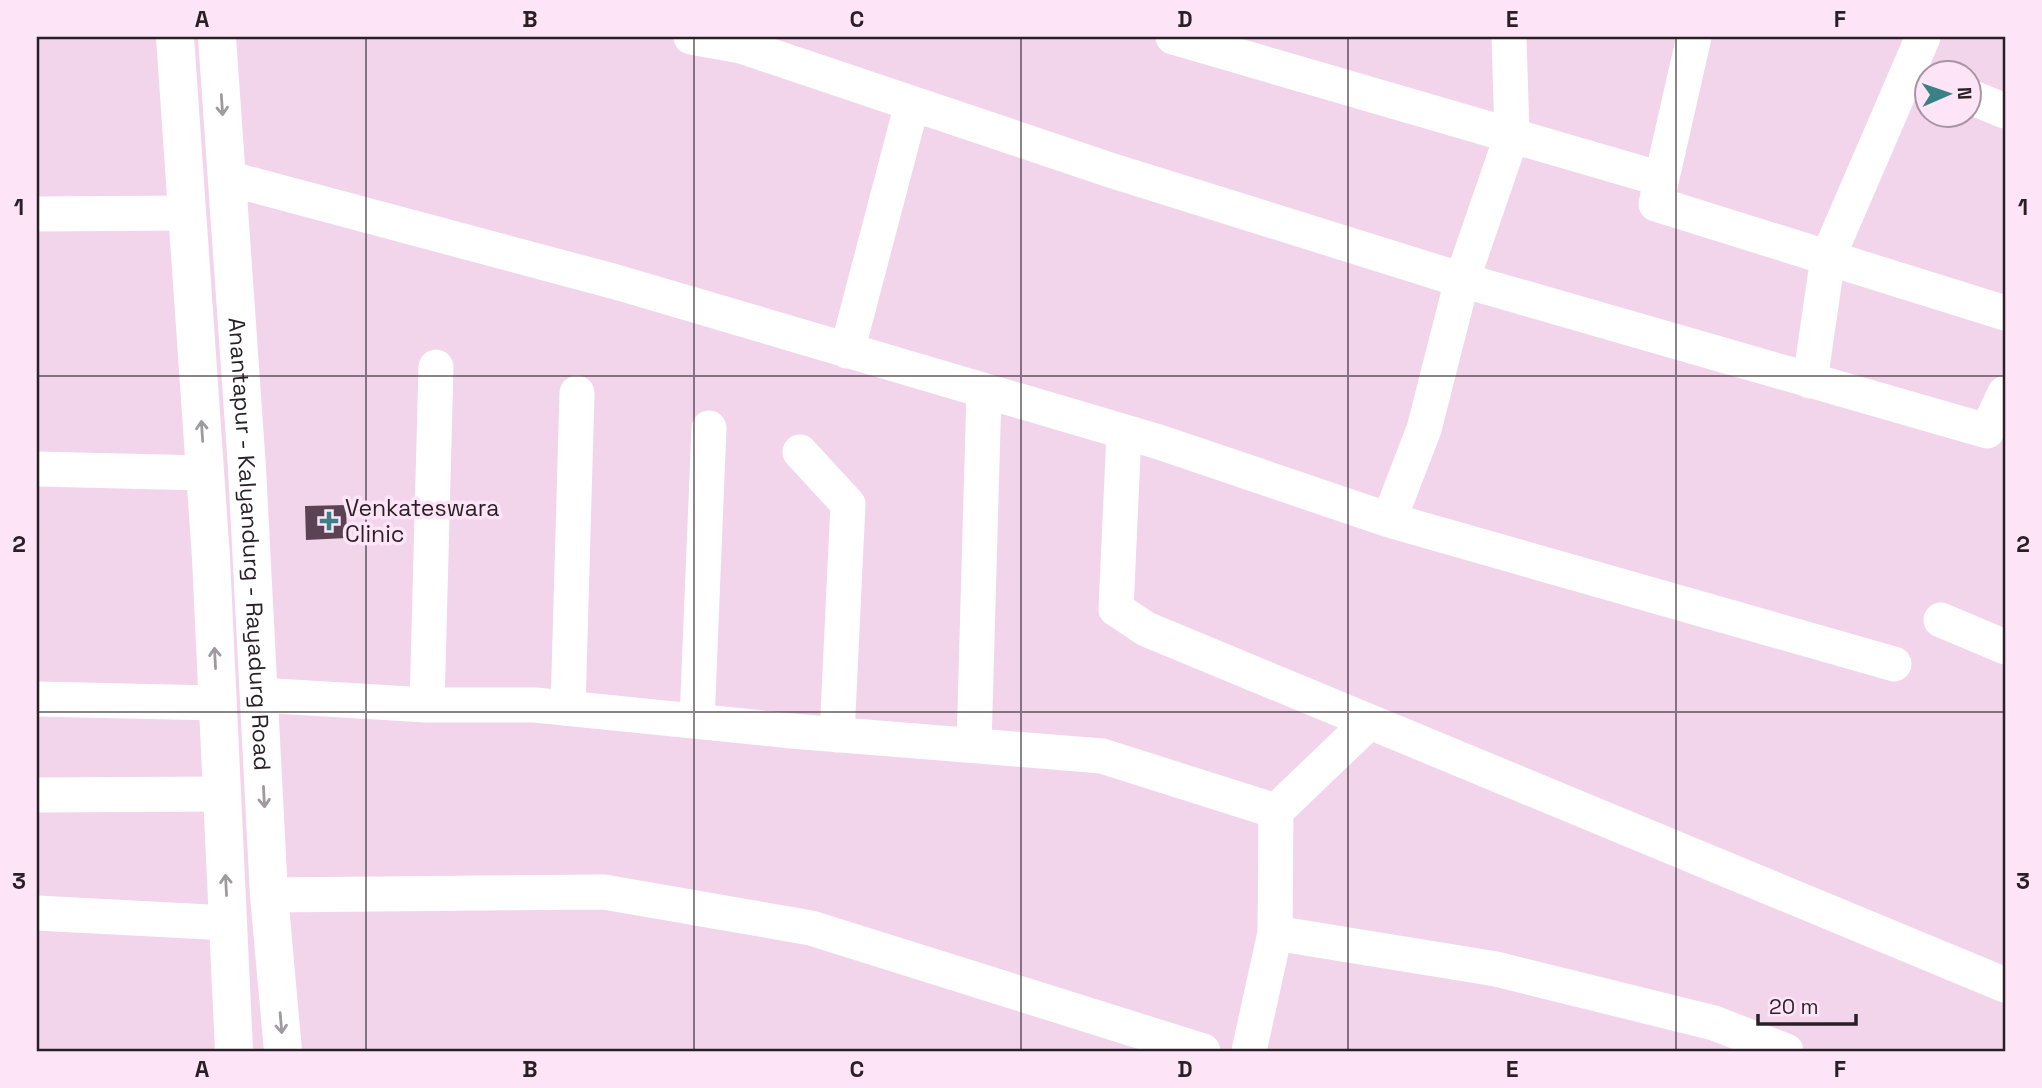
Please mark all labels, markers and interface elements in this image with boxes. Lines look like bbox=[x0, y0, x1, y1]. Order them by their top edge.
text: A bbox=[195, 4, 210, 34]
text: B bbox=[522, 4, 538, 34]
text: C bbox=[850, 4, 864, 34]
text: D bbox=[1177, 4, 1193, 34]
text: E bbox=[1506, 4, 1518, 34]
text: F bbox=[1834, 4, 1846, 34]
north arrow bbox=[1912, 60, 1982, 130]
text: N bbox=[1952, 87, 1977, 100]
one-way arrow bbox=[216, 93, 229, 116]
text: 1 bbox=[14, 192, 24, 222]
text: 1 bbox=[2018, 192, 2028, 222]
street label: Anantapur - Kalyandurg - Rayadurg Road bbox=[222, 316, 278, 771]
one-way arrow bbox=[195, 420, 208, 443]
place label: Venkateswara Clinic bbox=[345, 493, 499, 549]
marker: Venkateswara Clinic bbox=[319, 511, 339, 531]
text: 2 bbox=[12, 529, 26, 559]
text: 2 bbox=[2016, 529, 2030, 559]
one-way arrow bbox=[209, 647, 222, 670]
one-way arrow bbox=[258, 785, 271, 807]
text: 3 bbox=[12, 866, 26, 896]
text: 3 bbox=[2016, 866, 2030, 896]
one-way arrow bbox=[219, 874, 232, 897]
scale bar bbox=[1758, 983, 1856, 1027]
text: 20 m bbox=[1769, 993, 1819, 1020]
one-way arrow bbox=[275, 1012, 288, 1034]
text: A bbox=[195, 1054, 210, 1084]
text: B bbox=[522, 1054, 538, 1084]
text: C bbox=[850, 1054, 864, 1084]
text: D bbox=[1177, 1054, 1193, 1084]
text: E bbox=[1506, 1054, 1518, 1084]
text: F bbox=[1834, 1054, 1846, 1084]

